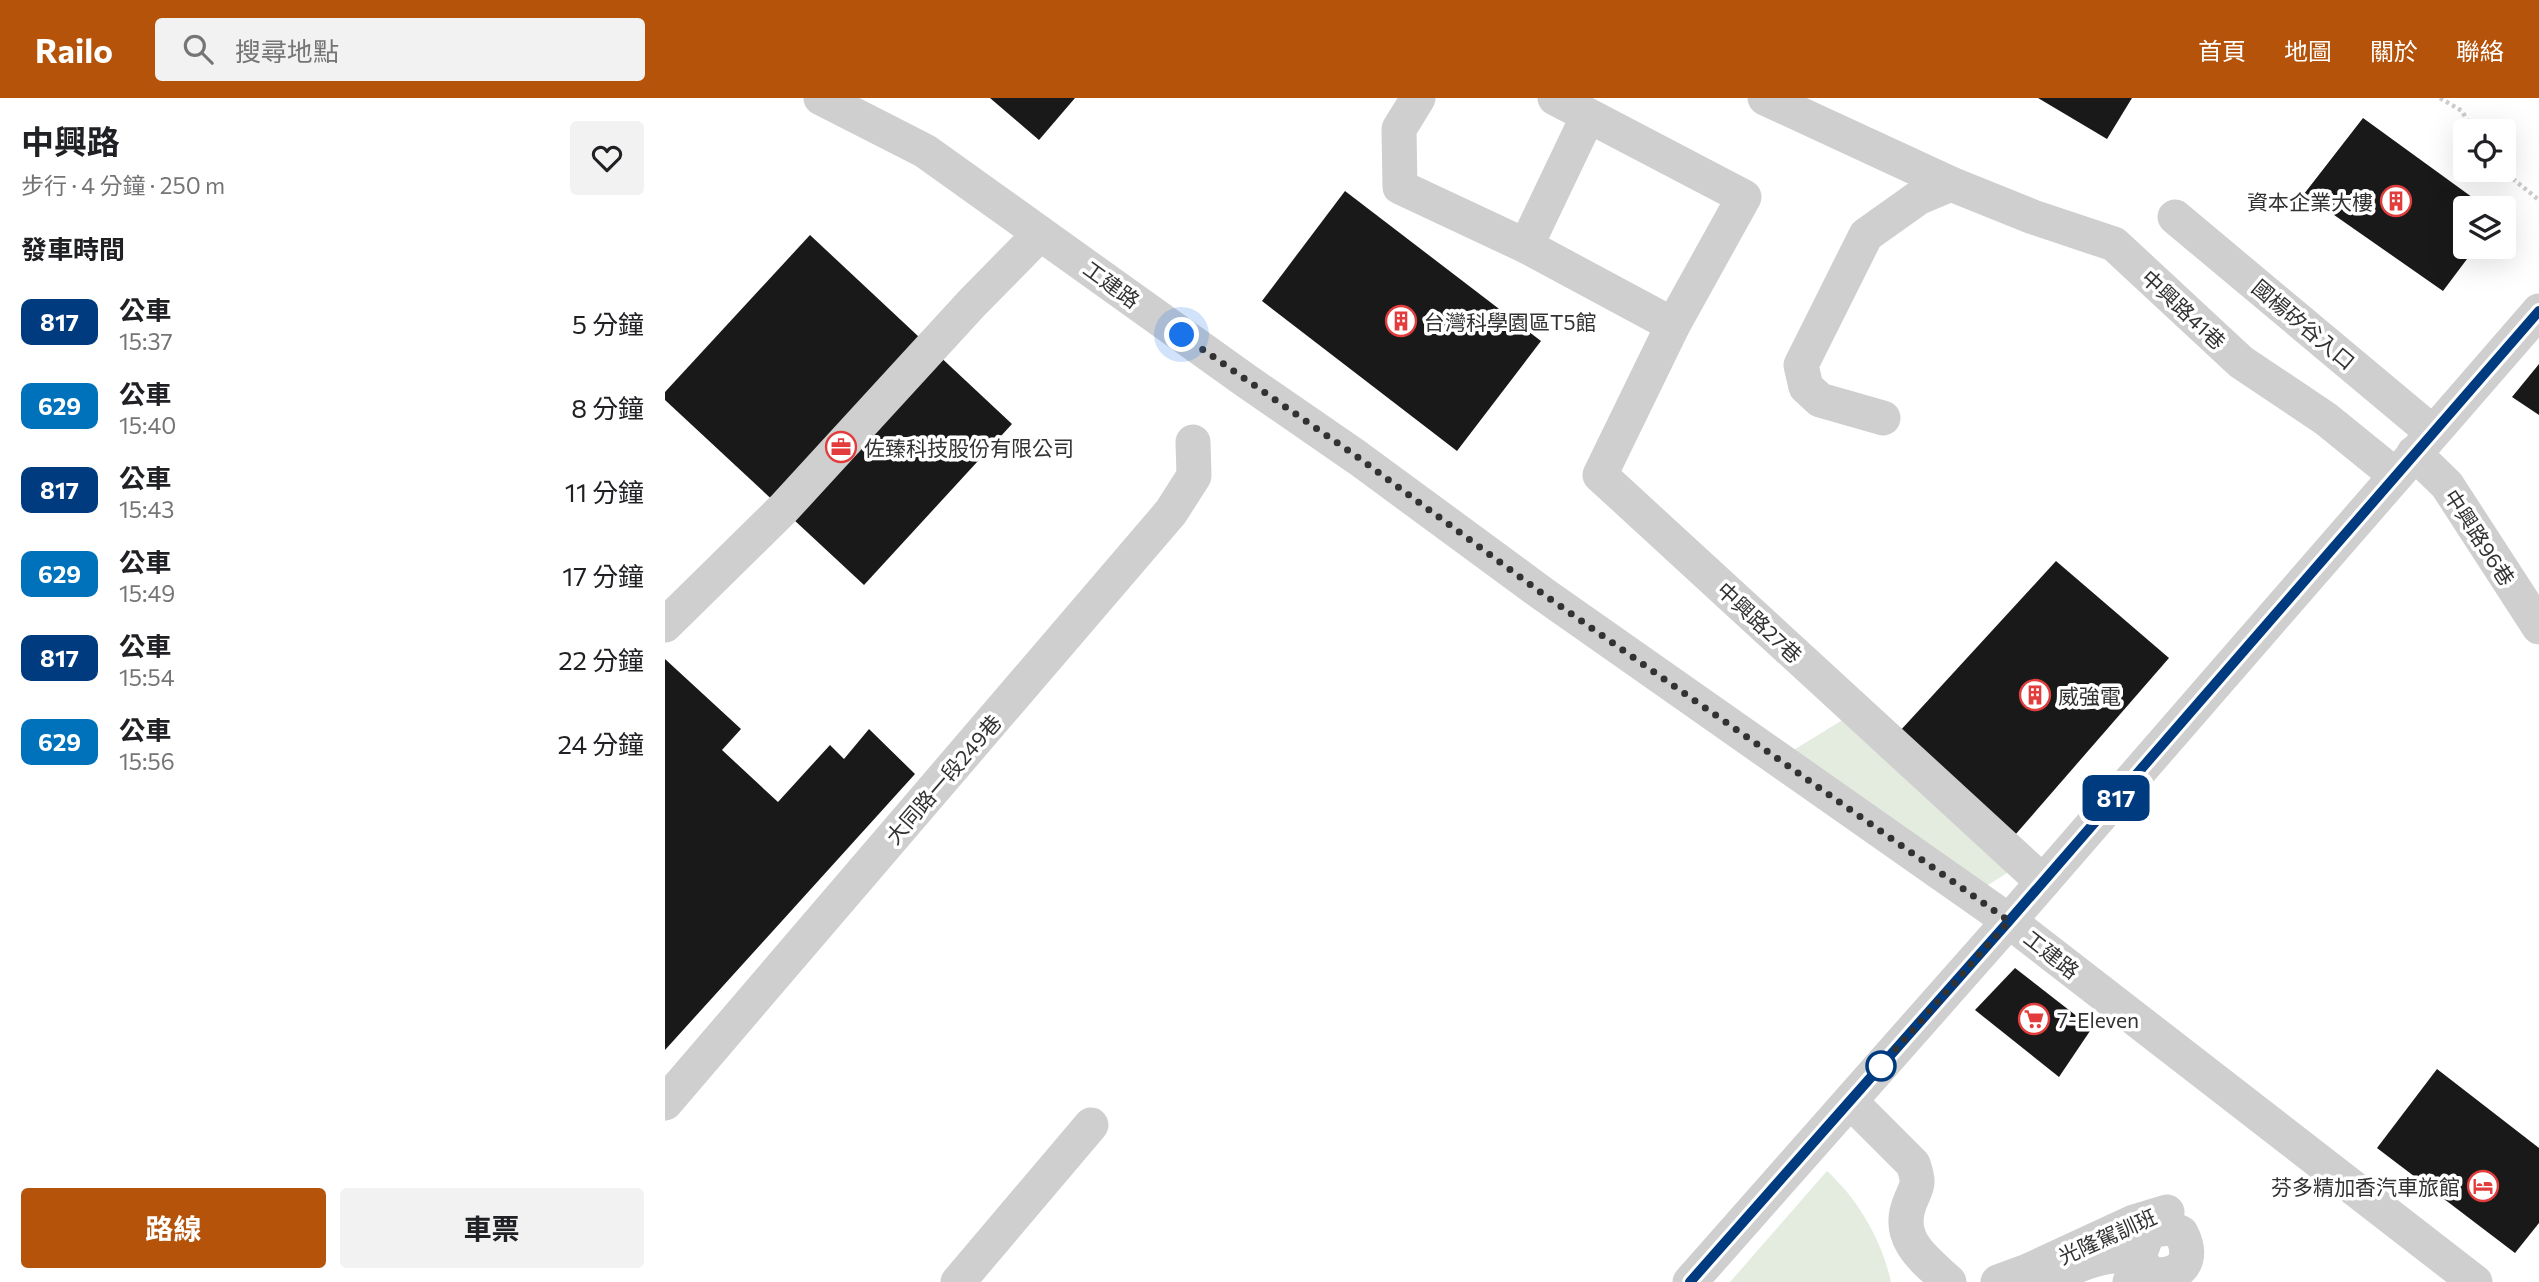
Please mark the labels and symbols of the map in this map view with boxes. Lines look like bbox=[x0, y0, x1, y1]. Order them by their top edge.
building icon: 資本企業大樓 bbox=[2379, 184, 2413, 218]
place label: 資本企業大樓 bbox=[2247, 189, 2373, 214]
street label: 工建路 bbox=[1079, 255, 1145, 313]
street label: 中興路41巷 bbox=[2137, 264, 2231, 354]
street label: 國楊矽谷入口 bbox=[2248, 274, 2360, 374]
building icon: 台灣科學園區T5館 bbox=[1384, 304, 1418, 338]
place label: 台灣科學園區T5館 bbox=[1424, 309, 1597, 334]
your location bbox=[1164, 317, 1199, 352]
office icon: 佐臻科技股份有限公司 bbox=[824, 430, 858, 464]
place label: 佐臻科技股份有限公司 bbox=[864, 435, 1074, 460]
street label: 中興路96巷 bbox=[2440, 484, 2520, 590]
street label: 中興路27巷 bbox=[1712, 576, 1808, 668]
building icon: 威強電 bbox=[2018, 678, 2052, 712]
place label: 威強電 bbox=[2058, 683, 2121, 708]
street label: 大同路一段249巷 bbox=[880, 709, 1006, 849]
line badge: 817 bbox=[2076, 775, 2156, 821]
street label: 工建路 bbox=[2019, 925, 2085, 983]
supermarket icon: 7-Eleven bbox=[2017, 1002, 2051, 1036]
place label: 7-Eleven bbox=[2057, 1007, 2139, 1032]
unlabelled marker bbox=[1866, 1051, 1896, 1081]
hotel icon: 芬多精加香汽車旅館 bbox=[2466, 1169, 2500, 1203]
place label: 芬多精加香汽車旅館 bbox=[2271, 1174, 2460, 1199]
street label: 光隆駕訓班 bbox=[2054, 1203, 2160, 1269]

